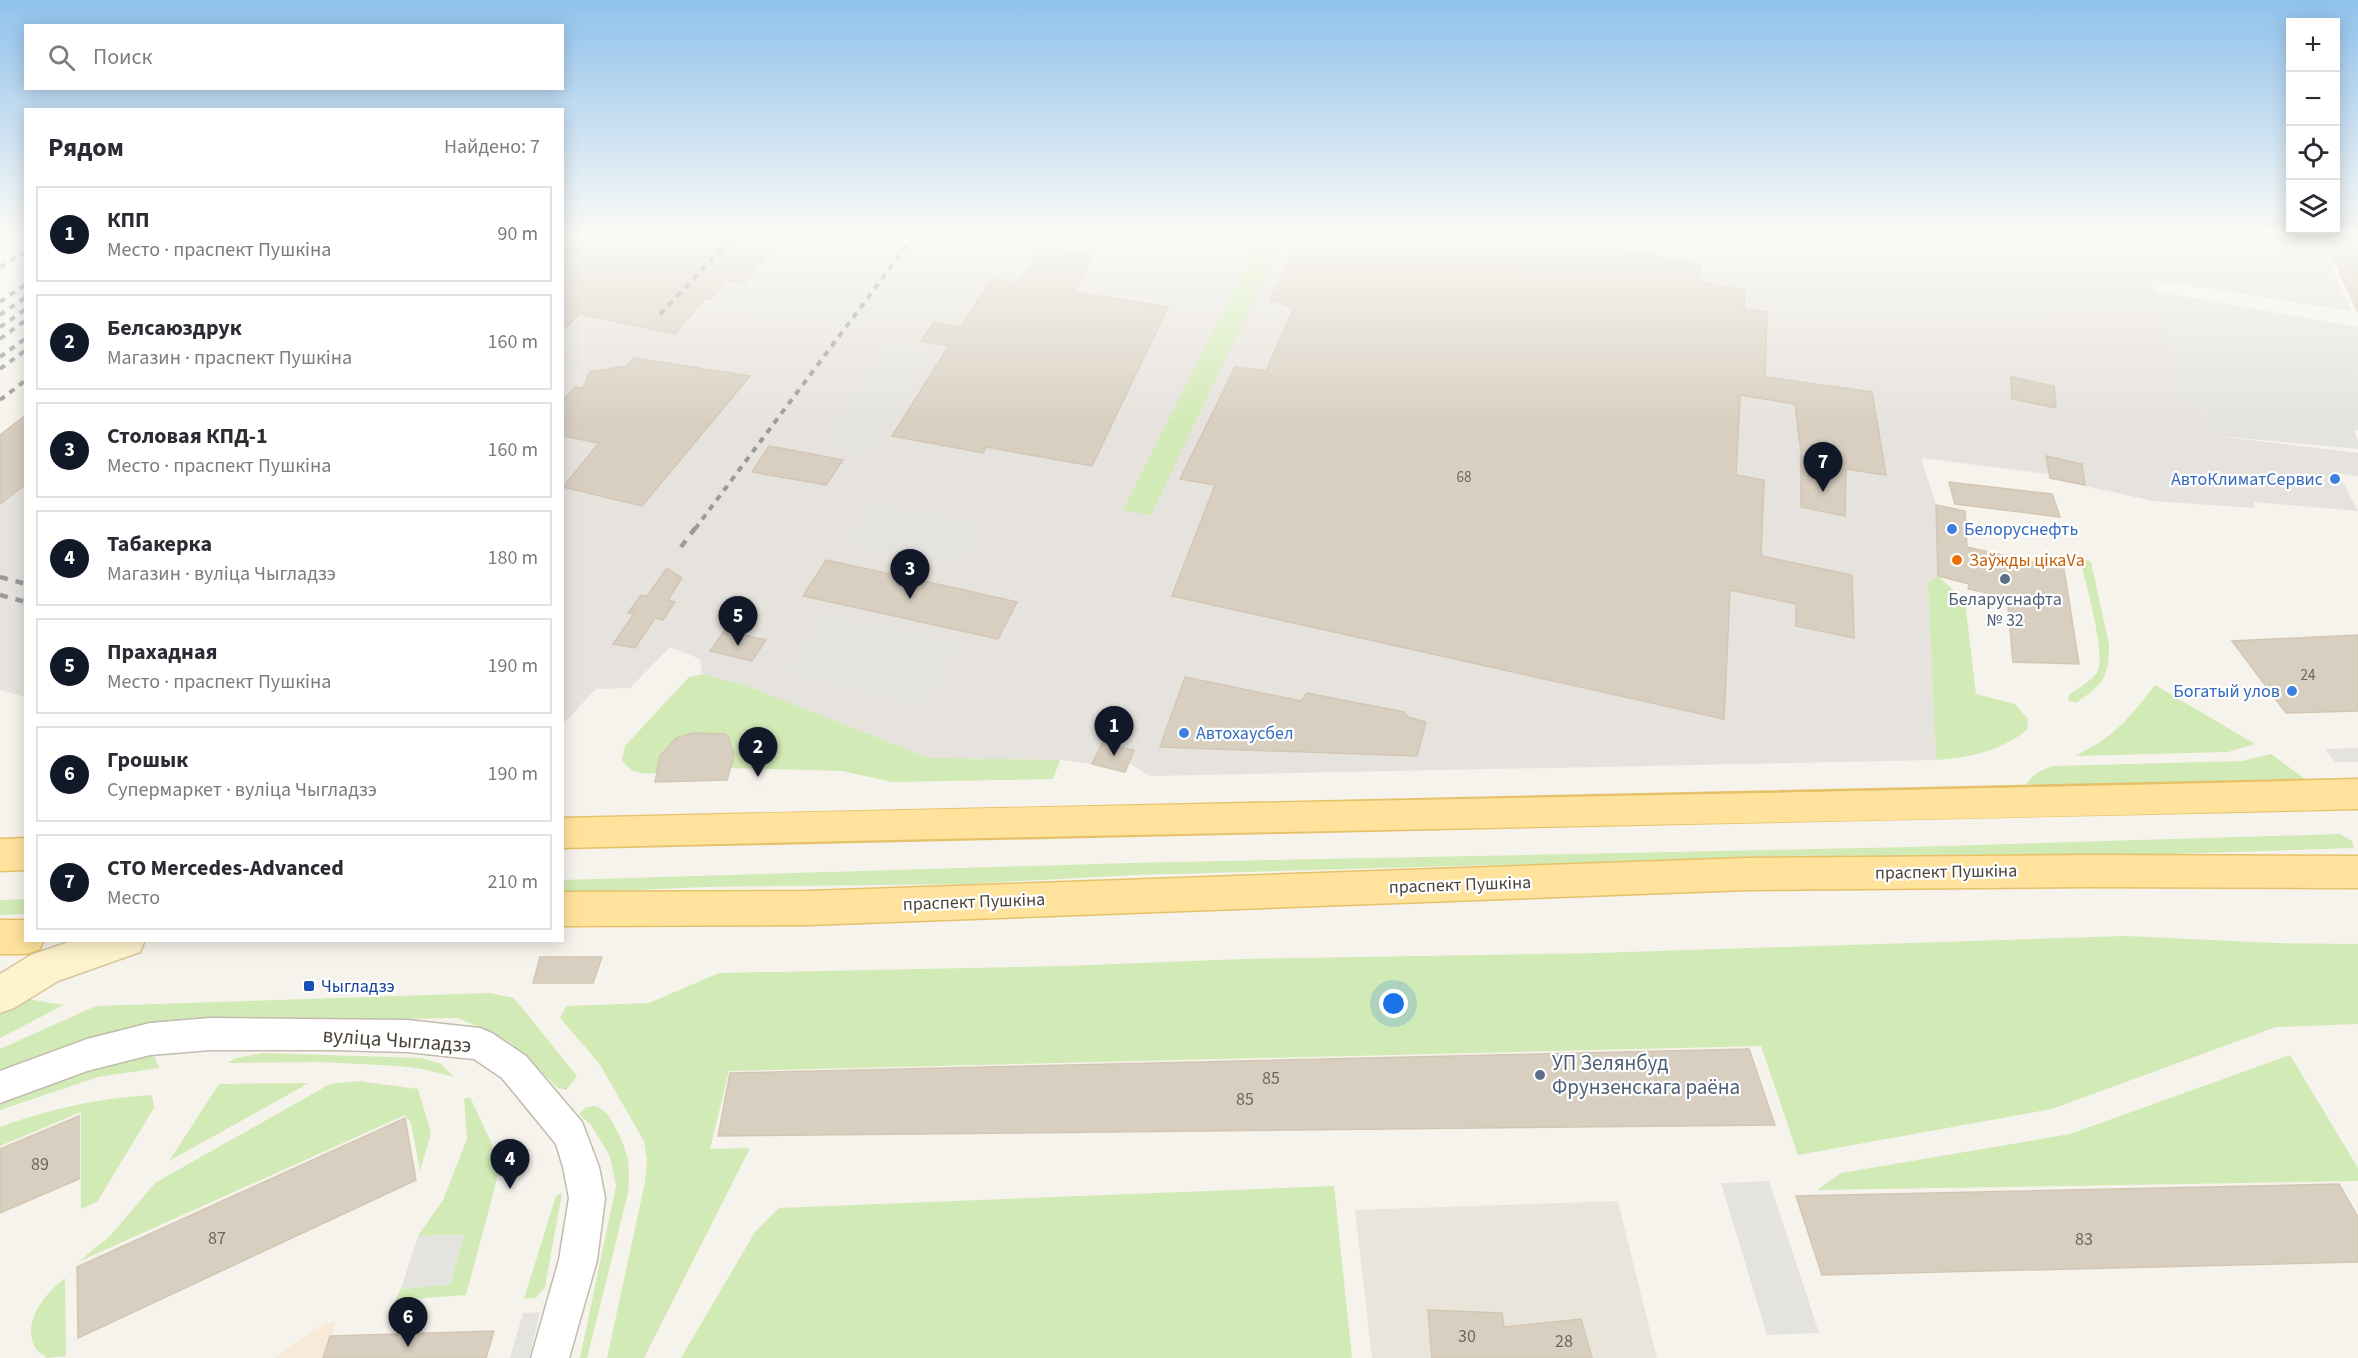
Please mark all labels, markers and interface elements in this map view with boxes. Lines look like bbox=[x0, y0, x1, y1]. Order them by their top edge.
map controls bbox=[2286, 18, 2340, 234]
button: + bbox=[2286, 18, 2340, 72]
search box bbox=[24, 24, 564, 90]
icon: search bbox=[45, 41, 78, 74]
text: Поиск bbox=[93, 41, 152, 73]
button: − bbox=[2286, 72, 2340, 126]
button: locate bbox=[2286, 126, 2340, 180]
text: Рядом bbox=[48, 129, 124, 166]
text: Найдено: 7 bbox=[444, 133, 540, 161]
button: layers bbox=[2286, 180, 2340, 234]
text: КПП bbox=[107, 204, 150, 236]
text: 1 bbox=[64, 220, 75, 248]
text: 90 m bbox=[498, 220, 538, 248]
text: Место · праспект Пушкіна bbox=[107, 236, 331, 264]
text: Белсаюздрук bbox=[107, 312, 242, 344]
text: 2 bbox=[64, 328, 75, 356]
text: 160 m bbox=[488, 328, 538, 356]
text: Магазин · праспект Пушкіна bbox=[107, 344, 352, 372]
text: Столовая КПД-1 bbox=[107, 420, 268, 452]
text: 3 bbox=[64, 436, 75, 464]
text: 160 m bbox=[488, 436, 538, 464]
pin: 7 bbox=[1804, 442, 1842, 492]
text: Место · праспект Пушкіна bbox=[107, 452, 331, 480]
house number: 68 bbox=[1457, 467, 1471, 488]
place label: АвтоКлиматСервис bbox=[2171, 467, 2323, 492]
marker: АвтоКлиматСервис bbox=[2328, 472, 2342, 486]
place label: Белоруснефть bbox=[1964, 517, 2078, 542]
marker: Белоруснефть bbox=[1945, 522, 1959, 536]
text: Табакерка bbox=[107, 528, 212, 560]
text: 4 bbox=[64, 544, 75, 572]
text: 180 m bbox=[488, 544, 538, 572]
place label: Заўжды цікаVа bbox=[1969, 548, 2085, 573]
pin: 3 bbox=[890, 550, 930, 599]
marker: Заўжды цікаVа bbox=[1950, 553, 1964, 567]
text: Магазин · вуліца Чыгладзэ bbox=[107, 560, 336, 588]
marker: Беларуснафта № 32 bbox=[1998, 572, 2012, 586]
place label: Беларуснафта № 32 bbox=[1948, 587, 2062, 633]
pin: 5 bbox=[718, 596, 758, 646]
text: Прахадная bbox=[107, 636, 217, 668]
text: 5 bbox=[64, 652, 75, 680]
text: 190 m bbox=[488, 652, 538, 680]
house number: 24 bbox=[2301, 665, 2316, 686]
text: Место · праспект Пушкіна bbox=[107, 668, 331, 696]
place label: Богатый улов bbox=[2173, 679, 2280, 704]
marker: Богатый улов bbox=[2285, 684, 2299, 698]
pin: 1 bbox=[1094, 706, 1134, 756]
place label: Автохаусбел bbox=[1196, 721, 1294, 746]
marker: Автохаусбел bbox=[1177, 726, 1191, 740]
pin: 2 bbox=[738, 728, 777, 777]
text: Грошык bbox=[107, 744, 188, 776]
text: 6 bbox=[64, 760, 75, 788]
text: 190 m bbox=[488, 760, 538, 788]
text: Супермаркет · вуліца Чыгладзэ bbox=[107, 776, 377, 804]
text: СТО Mercedes-Advanced bbox=[107, 852, 344, 884]
street label: праспект Пушкіна bbox=[1875, 858, 2017, 886]
text: 7 bbox=[64, 868, 75, 896]
text: 210 m bbox=[488, 868, 538, 896]
street label: праспект Пушкіна bbox=[1388, 870, 1532, 900]
text: Место bbox=[107, 884, 160, 912]
street label: праспект Пушкіна bbox=[902, 887, 1046, 917]
place label: Чыгладзэ bbox=[321, 974, 395, 999]
marker: Чыгладзэ bbox=[302, 979, 316, 993]
your location bbox=[1379, 989, 1408, 1018]
street label: вуліца Чыгладзэ bbox=[322, 1020, 472, 1060]
place label: УП Зелянбуд Фрунзенскага раёна bbox=[1552, 1048, 1740, 1102]
house number: 85 bbox=[1262, 1066, 1280, 1091]
marker: УП Зелянбуд Фрунзенскага раёна bbox=[1533, 1068, 1547, 1082]
house number: 85 bbox=[1236, 1087, 1254, 1112]
pin: 4 bbox=[490, 1140, 530, 1189]
house number: 89 bbox=[31, 1152, 49, 1177]
house number: 87 bbox=[208, 1226, 226, 1251]
house number: 83 bbox=[2075, 1227, 2093, 1252]
pin: 6 bbox=[388, 1298, 428, 1347]
house number: 30 bbox=[1458, 1324, 1476, 1349]
house number: 28 bbox=[1555, 1329, 1573, 1354]

